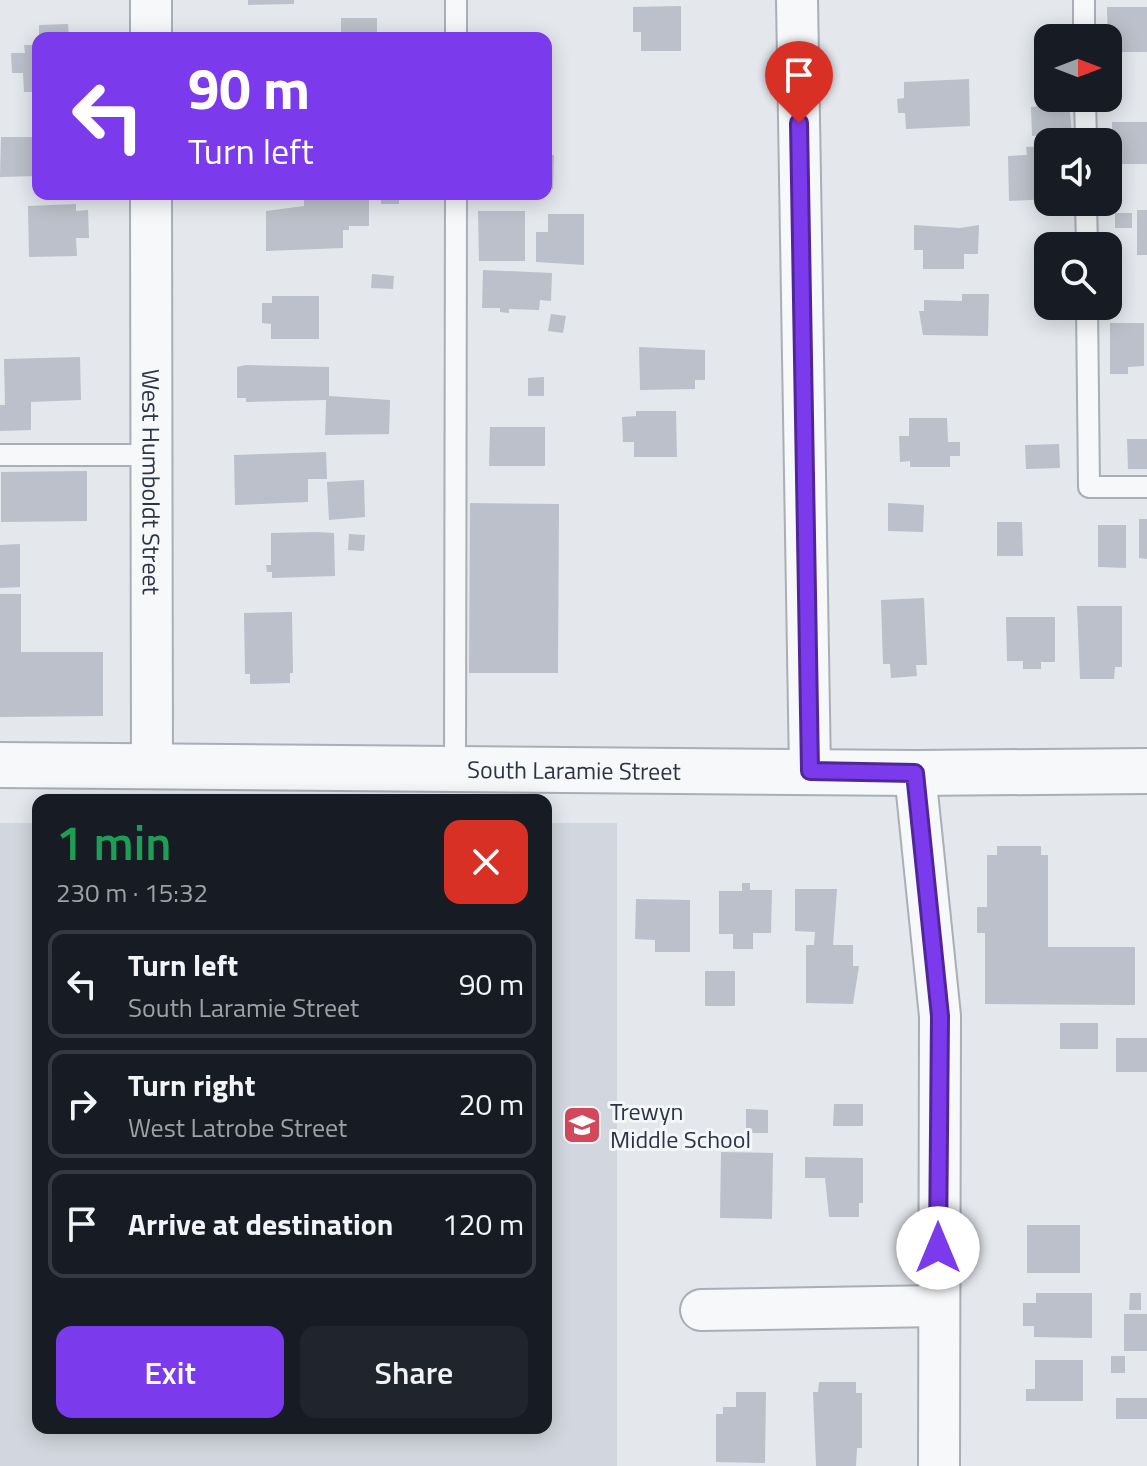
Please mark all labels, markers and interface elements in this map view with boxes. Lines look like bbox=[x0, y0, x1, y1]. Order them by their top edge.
north arrow bbox=[1034, 24, 1122, 112]
map controls bbox=[1034, 24, 1122, 320]
pin bbox=[765, 41, 833, 123]
text: 90 m bbox=[188, 46, 310, 131]
icon: arrive bbox=[777, 53, 821, 97]
icon: left bbox=[56, 64, 160, 168]
text: Turn left bbox=[188, 123, 314, 178]
button: sound bbox=[1034, 128, 1122, 216]
button: search bbox=[1034, 232, 1122, 320]
street label: West Humboldt Street bbox=[133, 369, 170, 596]
street label: South Laramie Street bbox=[467, 751, 682, 789]
text: 1 min bbox=[56, 806, 171, 879]
button: close bbox=[444, 820, 528, 904]
text: 230 m · 15:32 bbox=[56, 873, 208, 912]
text: Turn left bbox=[128, 942, 238, 988]
text: 90 m bbox=[459, 961, 524, 1007]
icon: left bbox=[60, 962, 104, 1006]
text: South Laramie Street bbox=[128, 988, 359, 1027]
text: Turn right bbox=[128, 1062, 256, 1108]
text: 20 m bbox=[459, 1081, 524, 1127]
icon: right bbox=[60, 1082, 104, 1126]
place label: Trewyn Middle School bbox=[610, 1093, 751, 1157]
school or university icon: Trewyn Middle School bbox=[561, 1104, 603, 1146]
text: West Latrobe Street bbox=[128, 1108, 347, 1147]
text: Arrive at destination bbox=[128, 1201, 393, 1247]
text: 120 m bbox=[442, 1201, 524, 1247]
icon: arrive bbox=[60, 1202, 104, 1246]
position arrow bbox=[896, 1206, 980, 1290]
button: Exit bbox=[56, 1326, 284, 1418]
button: Share bbox=[300, 1326, 528, 1418]

